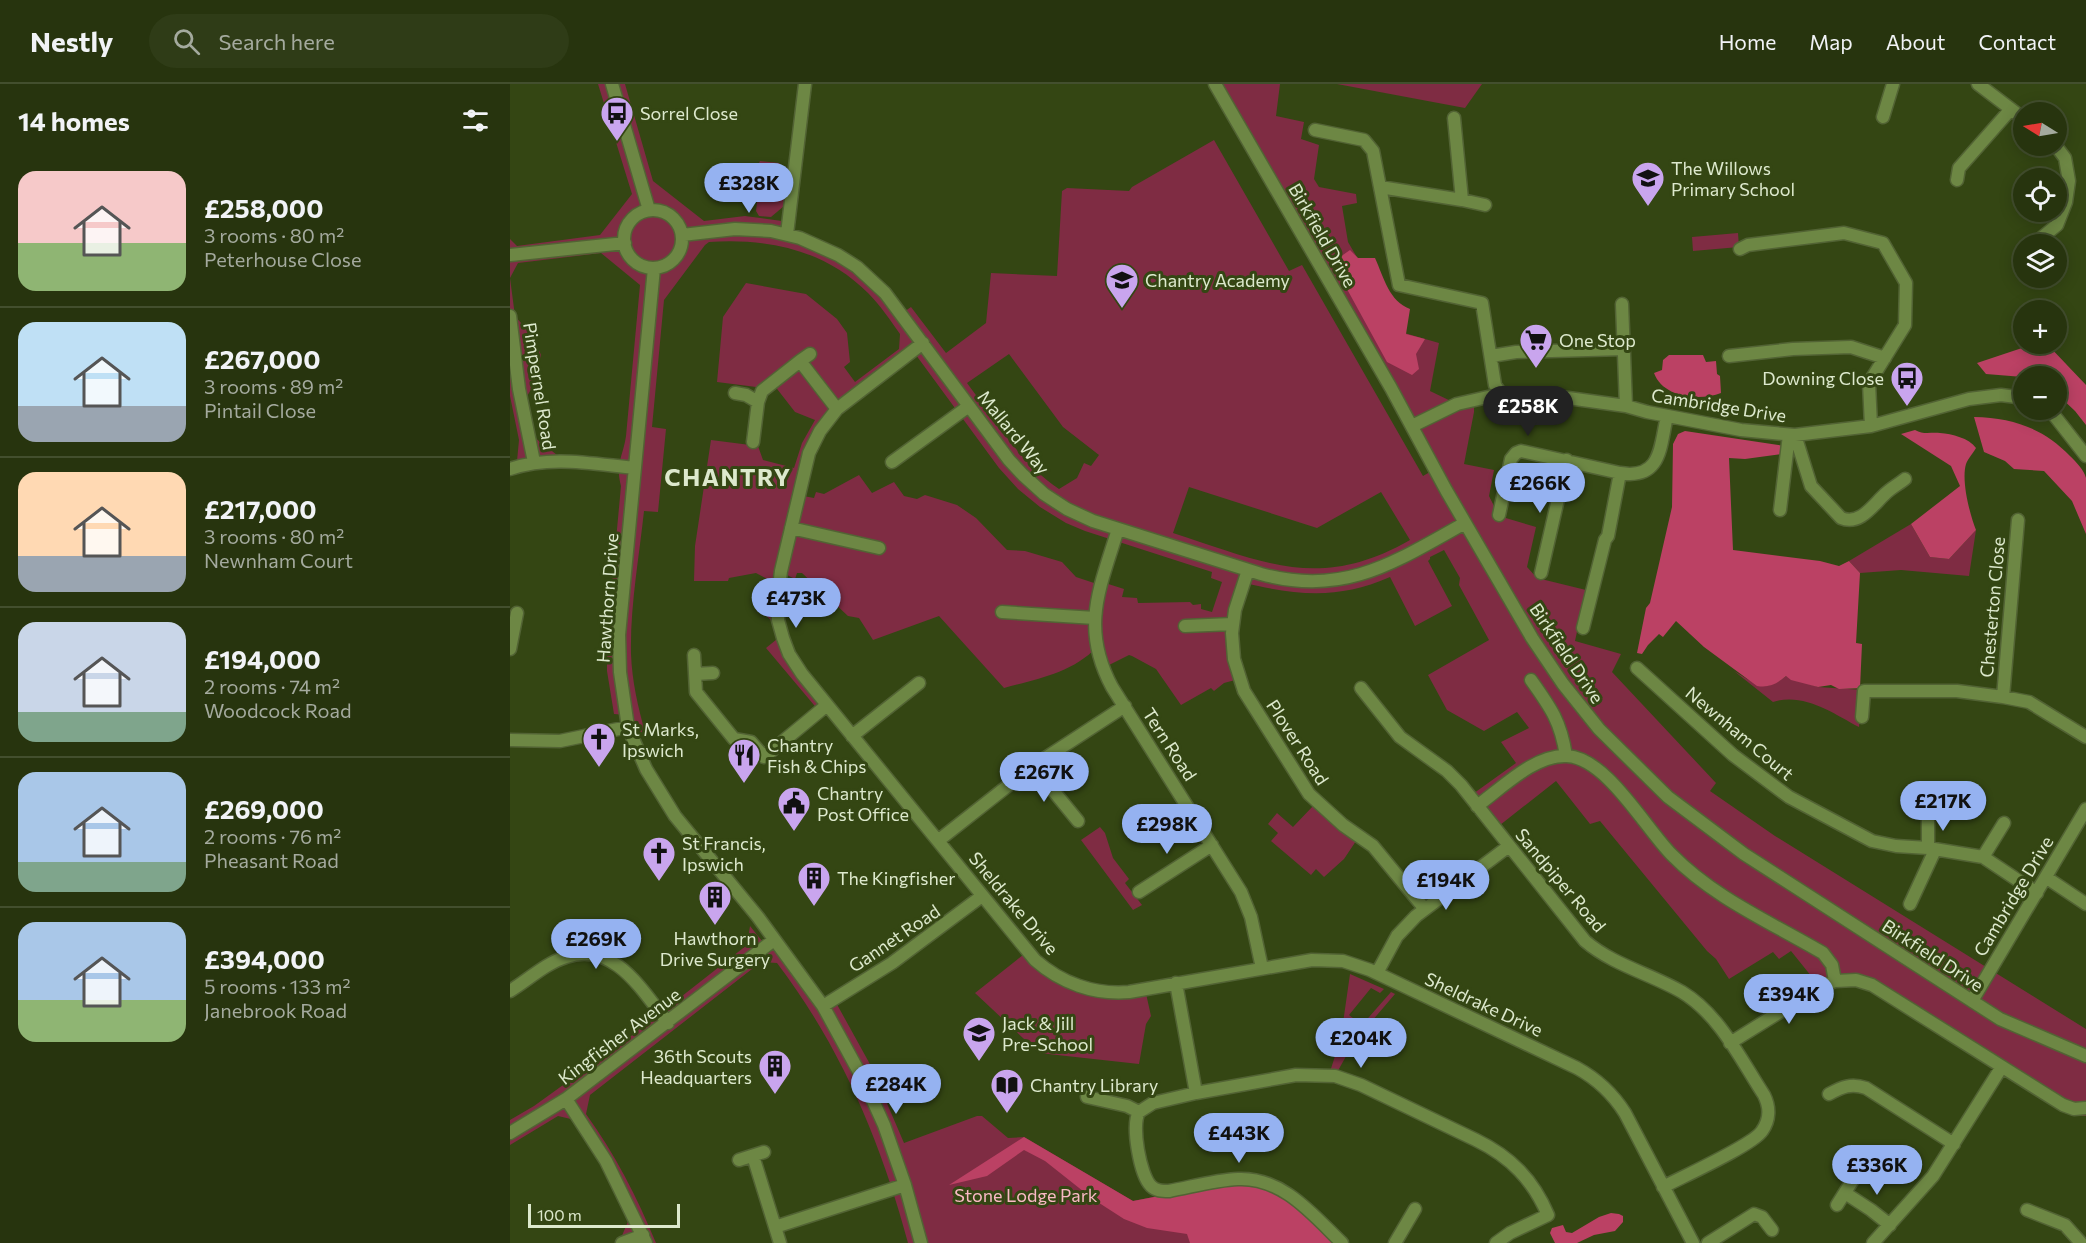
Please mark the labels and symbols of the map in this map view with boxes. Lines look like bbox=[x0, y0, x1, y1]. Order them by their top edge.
bus stop icon: Sorrel Close bbox=[599, 95, 635, 142]
place label: Sorrel Close bbox=[640, 102, 738, 124]
north arrow bbox=[2013, 102, 2067, 156]
place label: The Willows Primary School bbox=[1671, 157, 1795, 200]
school or university icon: The Willows Primary School bbox=[1630, 160, 1666, 207]
pin: £328K bbox=[707, 163, 791, 214]
street label: Birkfield Drive bbox=[1284, 179, 1362, 291]
school or university icon: Chantry Academy bbox=[1104, 262, 1140, 309]
place label: Chantry Academy bbox=[1145, 269, 1290, 291]
street label: Pimpernel Road bbox=[519, 321, 561, 451]
supermarket icon: One Stop bbox=[1518, 322, 1554, 369]
place label: One Stop bbox=[1559, 329, 1636, 351]
bus stop icon: Downing Close bbox=[1889, 360, 1925, 407]
place label: Downing Close bbox=[1762, 367, 1884, 389]
street label: Cambridge Drive bbox=[1650, 383, 1788, 427]
street label: Mallard Way bbox=[973, 386, 1055, 478]
pin: £258K bbox=[1486, 386, 1570, 437]
district label: CHANTRY bbox=[664, 462, 792, 491]
pin: £266K bbox=[1498, 463, 1582, 514]
street label: Hawthorn Drive bbox=[591, 532, 623, 664]
street label: Chesterton Close bbox=[1975, 536, 2009, 678]
pin: £473K bbox=[754, 578, 838, 629]
street label: Birkfield Drive bbox=[1525, 599, 1609, 707]
street label: Newnham Court bbox=[1682, 681, 1798, 785]
street label: Plover Road bbox=[1262, 695, 1334, 789]
street label: Tern Road bbox=[1138, 703, 1202, 785]
place label: St Marks, Ipswich bbox=[622, 718, 699, 761]
church icon: St Marks, Ipswich bbox=[581, 721, 617, 768]
place label: Chantry Fish & Chips bbox=[767, 734, 867, 777]
restaurant icon: Chantry Fish & Chips bbox=[726, 737, 762, 784]
pin: £267K bbox=[1002, 752, 1086, 803]
pin: £217K bbox=[1901, 781, 1985, 832]
place label: Chantry Post Office bbox=[817, 782, 909, 825]
public building icon: Chantry Post Office bbox=[776, 785, 812, 832]
pin: £298K bbox=[1125, 804, 1209, 855]
street label: Sandpiper Road bbox=[1511, 824, 1611, 936]
place label: St Francis, Ipswich bbox=[682, 832, 766, 875]
street label: Cambridge Drive bbox=[1968, 832, 2058, 960]
church icon: St Francis, Ipswich bbox=[641, 835, 677, 882]
street label: Sheldrake Drive bbox=[965, 847, 1063, 959]
building icon: The Kingfisher bbox=[796, 860, 832, 907]
pin: £194K bbox=[1404, 860, 1488, 911]
place label: The Kingfisher bbox=[837, 867, 956, 889]
building icon: Hawthorn Drive Surgery bbox=[697, 879, 733, 926]
street label: Gannet Road bbox=[844, 899, 944, 977]
street label: Birkfield Drive bbox=[1878, 914, 1988, 996]
pin: £269K bbox=[554, 919, 638, 970]
place label: Hawthorn Drive Surgery bbox=[660, 927, 770, 970]
street label: Sheldrake Drive bbox=[1422, 967, 1546, 1041]
pin: £394K bbox=[1747, 974, 1831, 1025]
street label: Kingfisher Avenue bbox=[554, 983, 684, 1089]
place label: Jack & Jill Pre-School bbox=[1002, 1012, 1093, 1055]
school or university icon: Jack & Jill Pre-School bbox=[961, 1015, 997, 1062]
pin: £204K bbox=[1319, 1018, 1403, 1069]
place label: 36th Scouts Headquarters bbox=[640, 1045, 752, 1088]
building icon: 36th Scouts Headquarters bbox=[757, 1048, 793, 1095]
pin: £284K bbox=[854, 1064, 938, 1115]
library icon: Chantry Library bbox=[989, 1067, 1025, 1114]
place label: Chantry Library bbox=[1030, 1074, 1158, 1096]
pin: £443K bbox=[1197, 1113, 1281, 1164]
pin: £336K bbox=[1835, 1145, 1919, 1196]
park label: Stone Lodge Park bbox=[954, 1184, 1098, 1206]
scale bar bbox=[528, 1201, 680, 1228]

